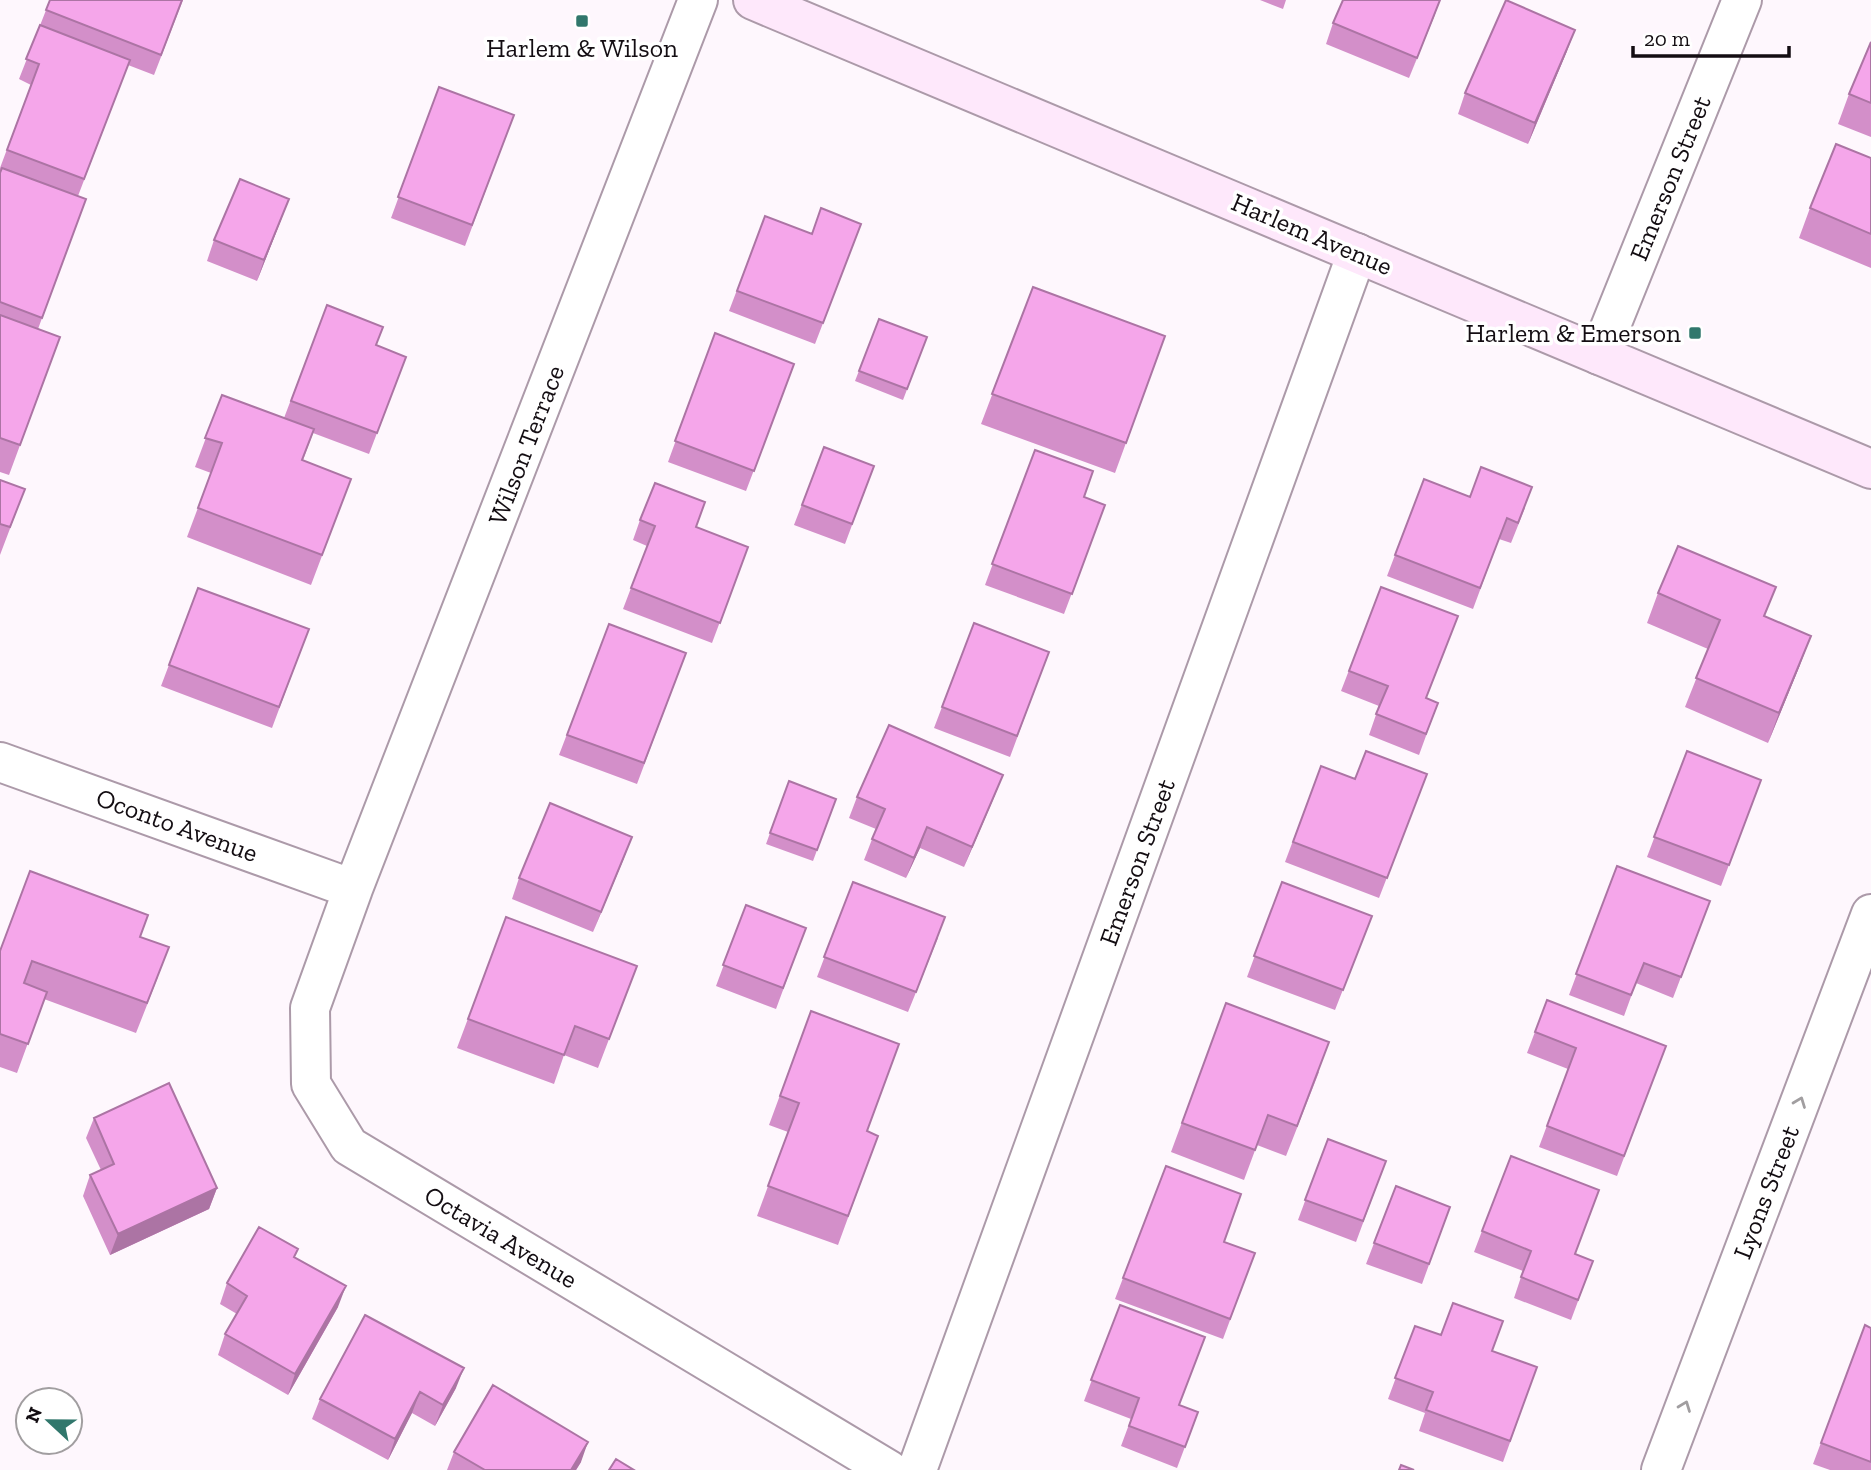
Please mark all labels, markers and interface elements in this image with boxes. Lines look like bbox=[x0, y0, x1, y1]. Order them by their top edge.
marker: Harlem & Wilson bbox=[574, 13, 590, 29]
scale bar bbox=[1633, 14, 1789, 58]
text: 20 m bbox=[1644, 26, 1690, 51]
place label: Harlem & Wilson bbox=[486, 32, 678, 64]
street label: Emerson Street bbox=[1622, 91, 1718, 265]
street label: Harlem Avenue bbox=[1227, 186, 1397, 282]
place label: Harlem & Emerson bbox=[1465, 317, 1681, 349]
marker: Harlem & Emerson bbox=[1687, 325, 1703, 341]
street label: Wilson Terrace bbox=[481, 361, 571, 529]
street label: Emerson Street bbox=[1092, 774, 1182, 950]
street label: Oconto Avenue bbox=[92, 781, 262, 869]
one-way arrow bbox=[1792, 1096, 1806, 1108]
street label: Lyons Street bbox=[1726, 1121, 1806, 1263]
street label: Octavia Avenue bbox=[419, 1179, 583, 1295]
north arrow bbox=[14, 1386, 84, 1456]
one-way arrow bbox=[1677, 1401, 1691, 1413]
text: N bbox=[20, 1404, 47, 1426]

